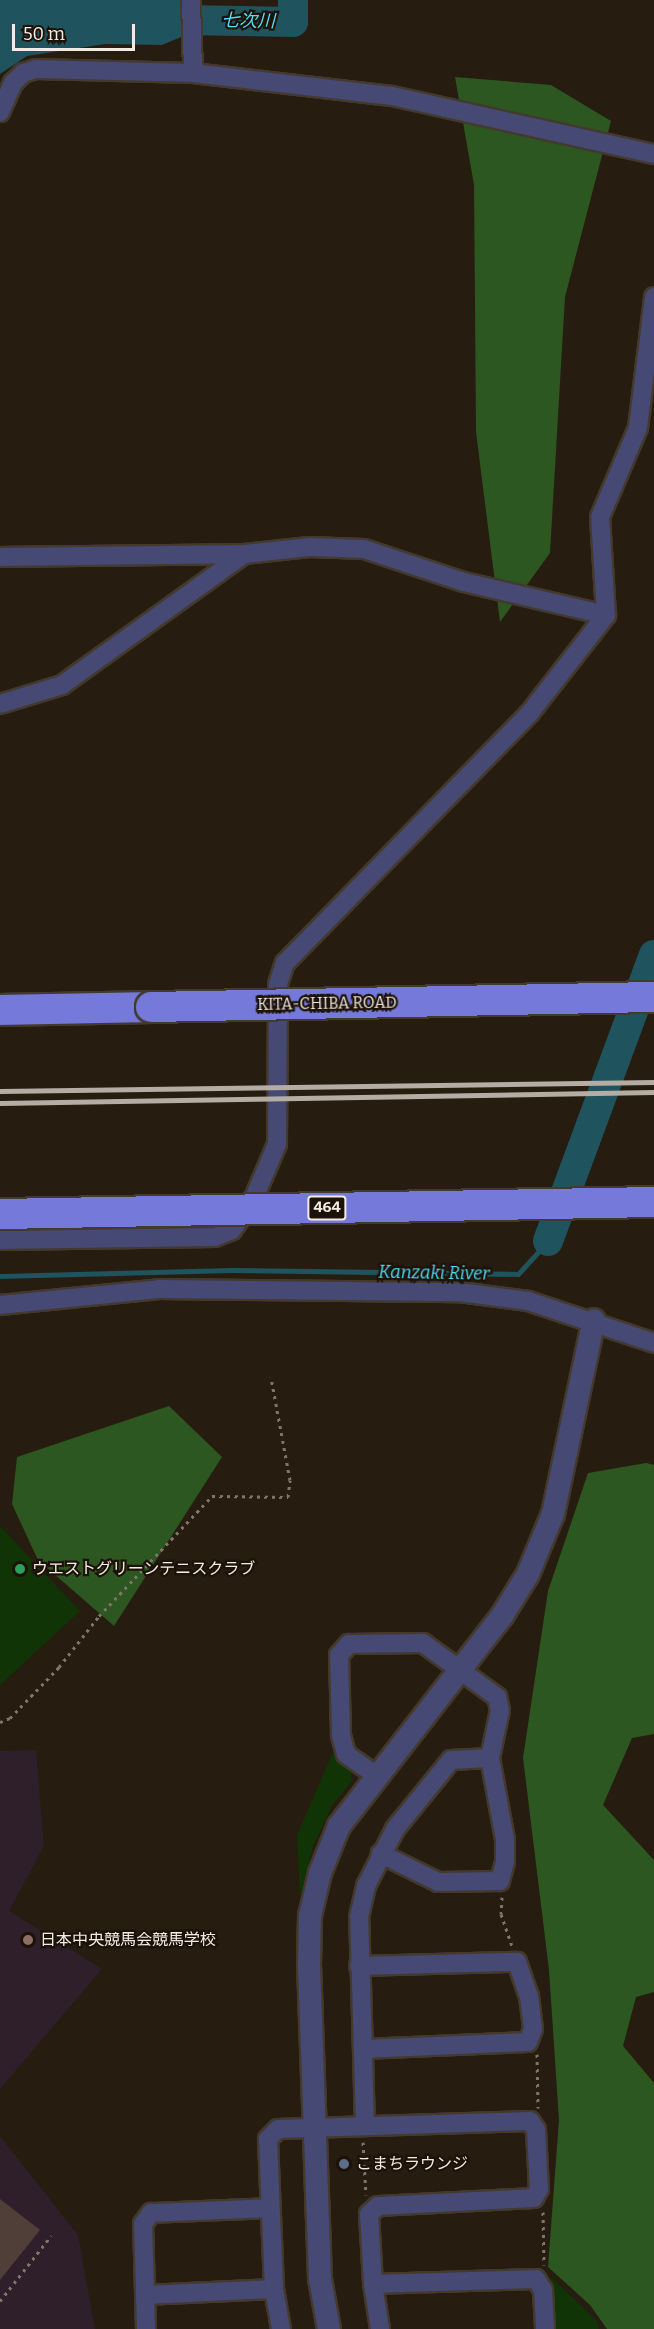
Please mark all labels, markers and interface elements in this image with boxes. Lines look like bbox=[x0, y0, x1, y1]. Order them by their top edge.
water label: 七次川 bbox=[221, 10, 275, 32]
scale bar bbox=[15, 12, 138, 50]
text: 50 m bbox=[23, 23, 65, 45]
street label: KITA-CHIBA ROAD bbox=[257, 993, 397, 1015]
road number: 464 bbox=[306, 1196, 348, 1220]
water label: Kanzaki River bbox=[378, 1261, 490, 1285]
place label: ウエストグリーンテニスクラブ bbox=[32, 1559, 256, 1579]
marker: ウエストグリーンテニスクラブ bbox=[13, 1562, 27, 1576]
place label: 日本中央競馬会競馬学校 bbox=[40, 1930, 216, 1950]
marker: 日本中央競馬会競馬学校 bbox=[21, 1933, 35, 1947]
place label: こまちラウンジ bbox=[356, 2154, 468, 2174]
marker: こまちラウンジ bbox=[337, 2157, 351, 2171]

